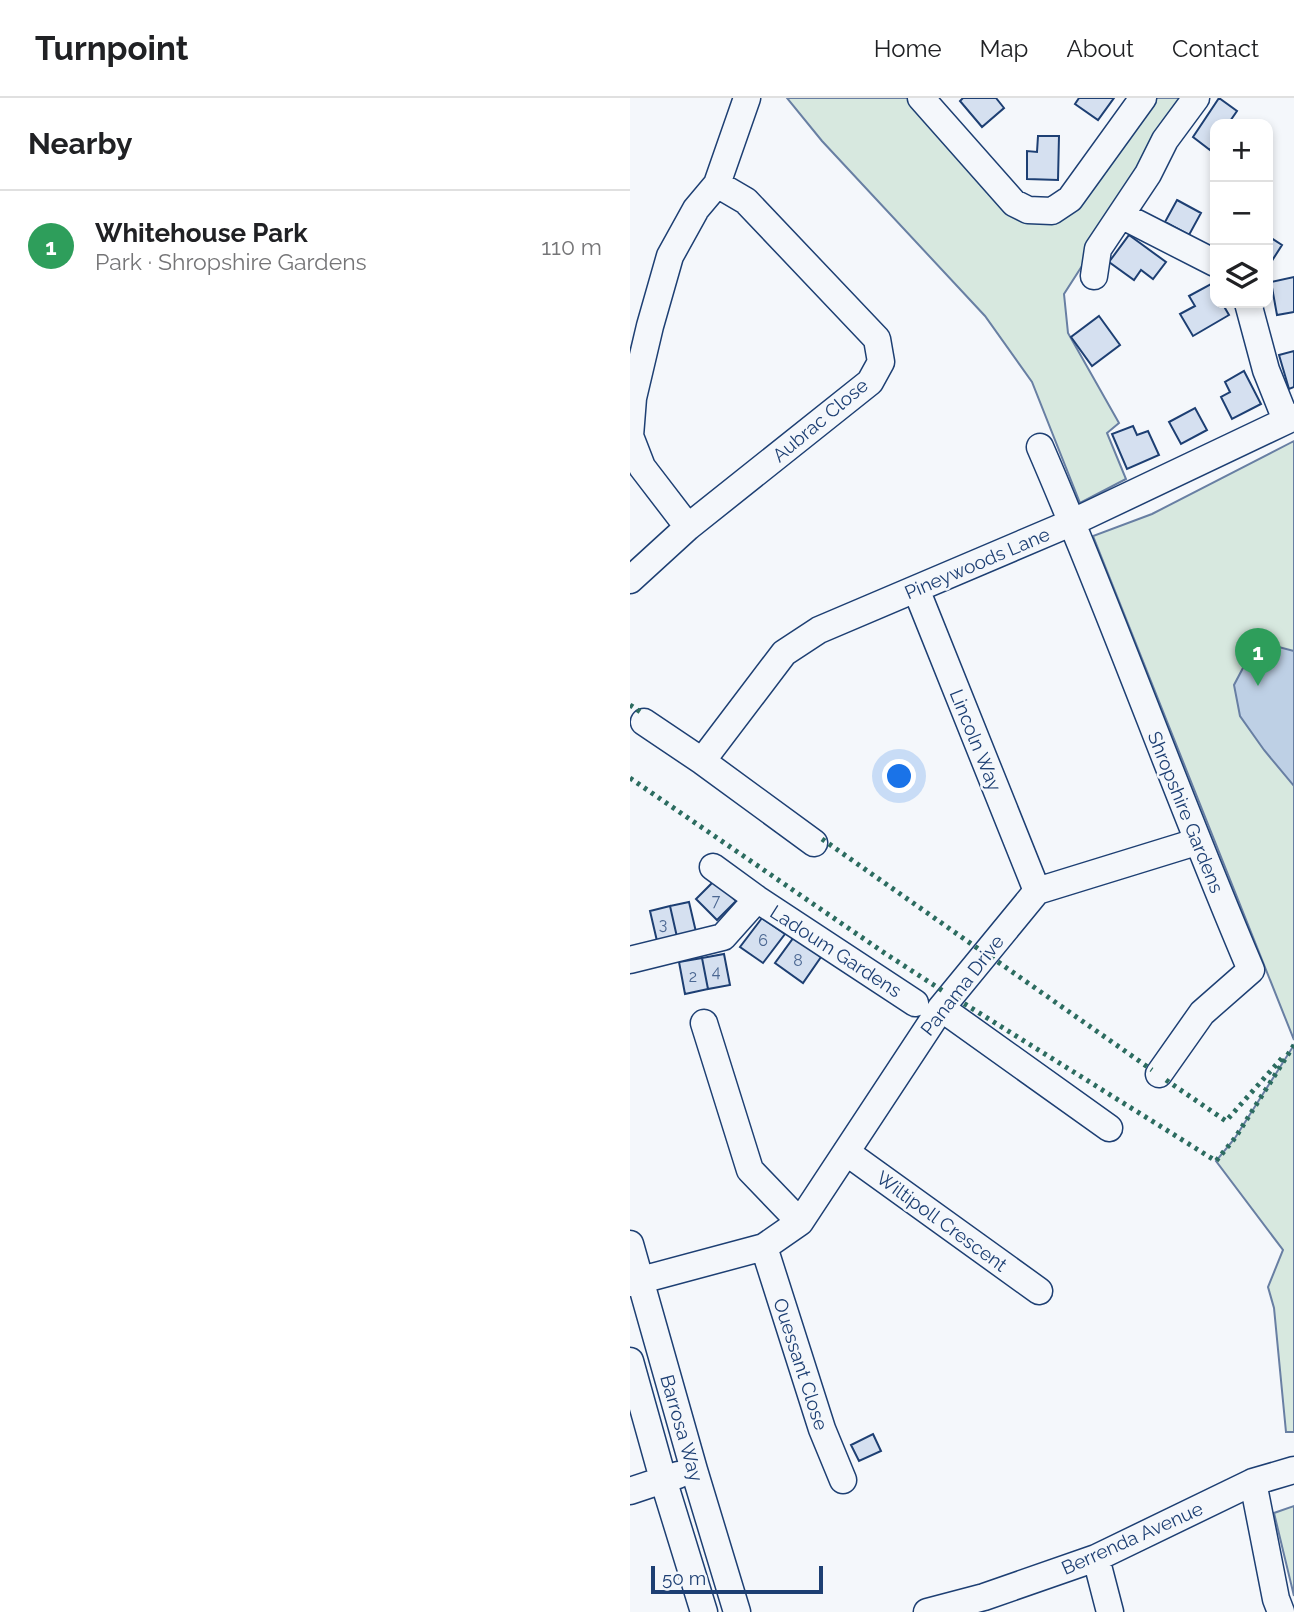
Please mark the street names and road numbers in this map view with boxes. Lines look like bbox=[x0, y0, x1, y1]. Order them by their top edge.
street label: Aubrac Close bbox=[768, 374, 872, 466]
street label: Pineywoods Lane bbox=[901, 523, 1053, 603]
street label: Lincoln Way bbox=[946, 686, 1006, 794]
street label: Shropshire Gardens bbox=[1144, 728, 1228, 896]
street label: Ladoum Gardens bbox=[766, 900, 906, 1002]
street label: Panama Drive bbox=[916, 930, 1008, 1040]
street label: Wiltipoll Crescent bbox=[872, 1166, 1012, 1276]
street label: Ouessant Close bbox=[769, 1295, 833, 1433]
street label: Barrosa Way bbox=[656, 1372, 708, 1484]
street label: Berrenda Avenue bbox=[1058, 1497, 1206, 1579]

